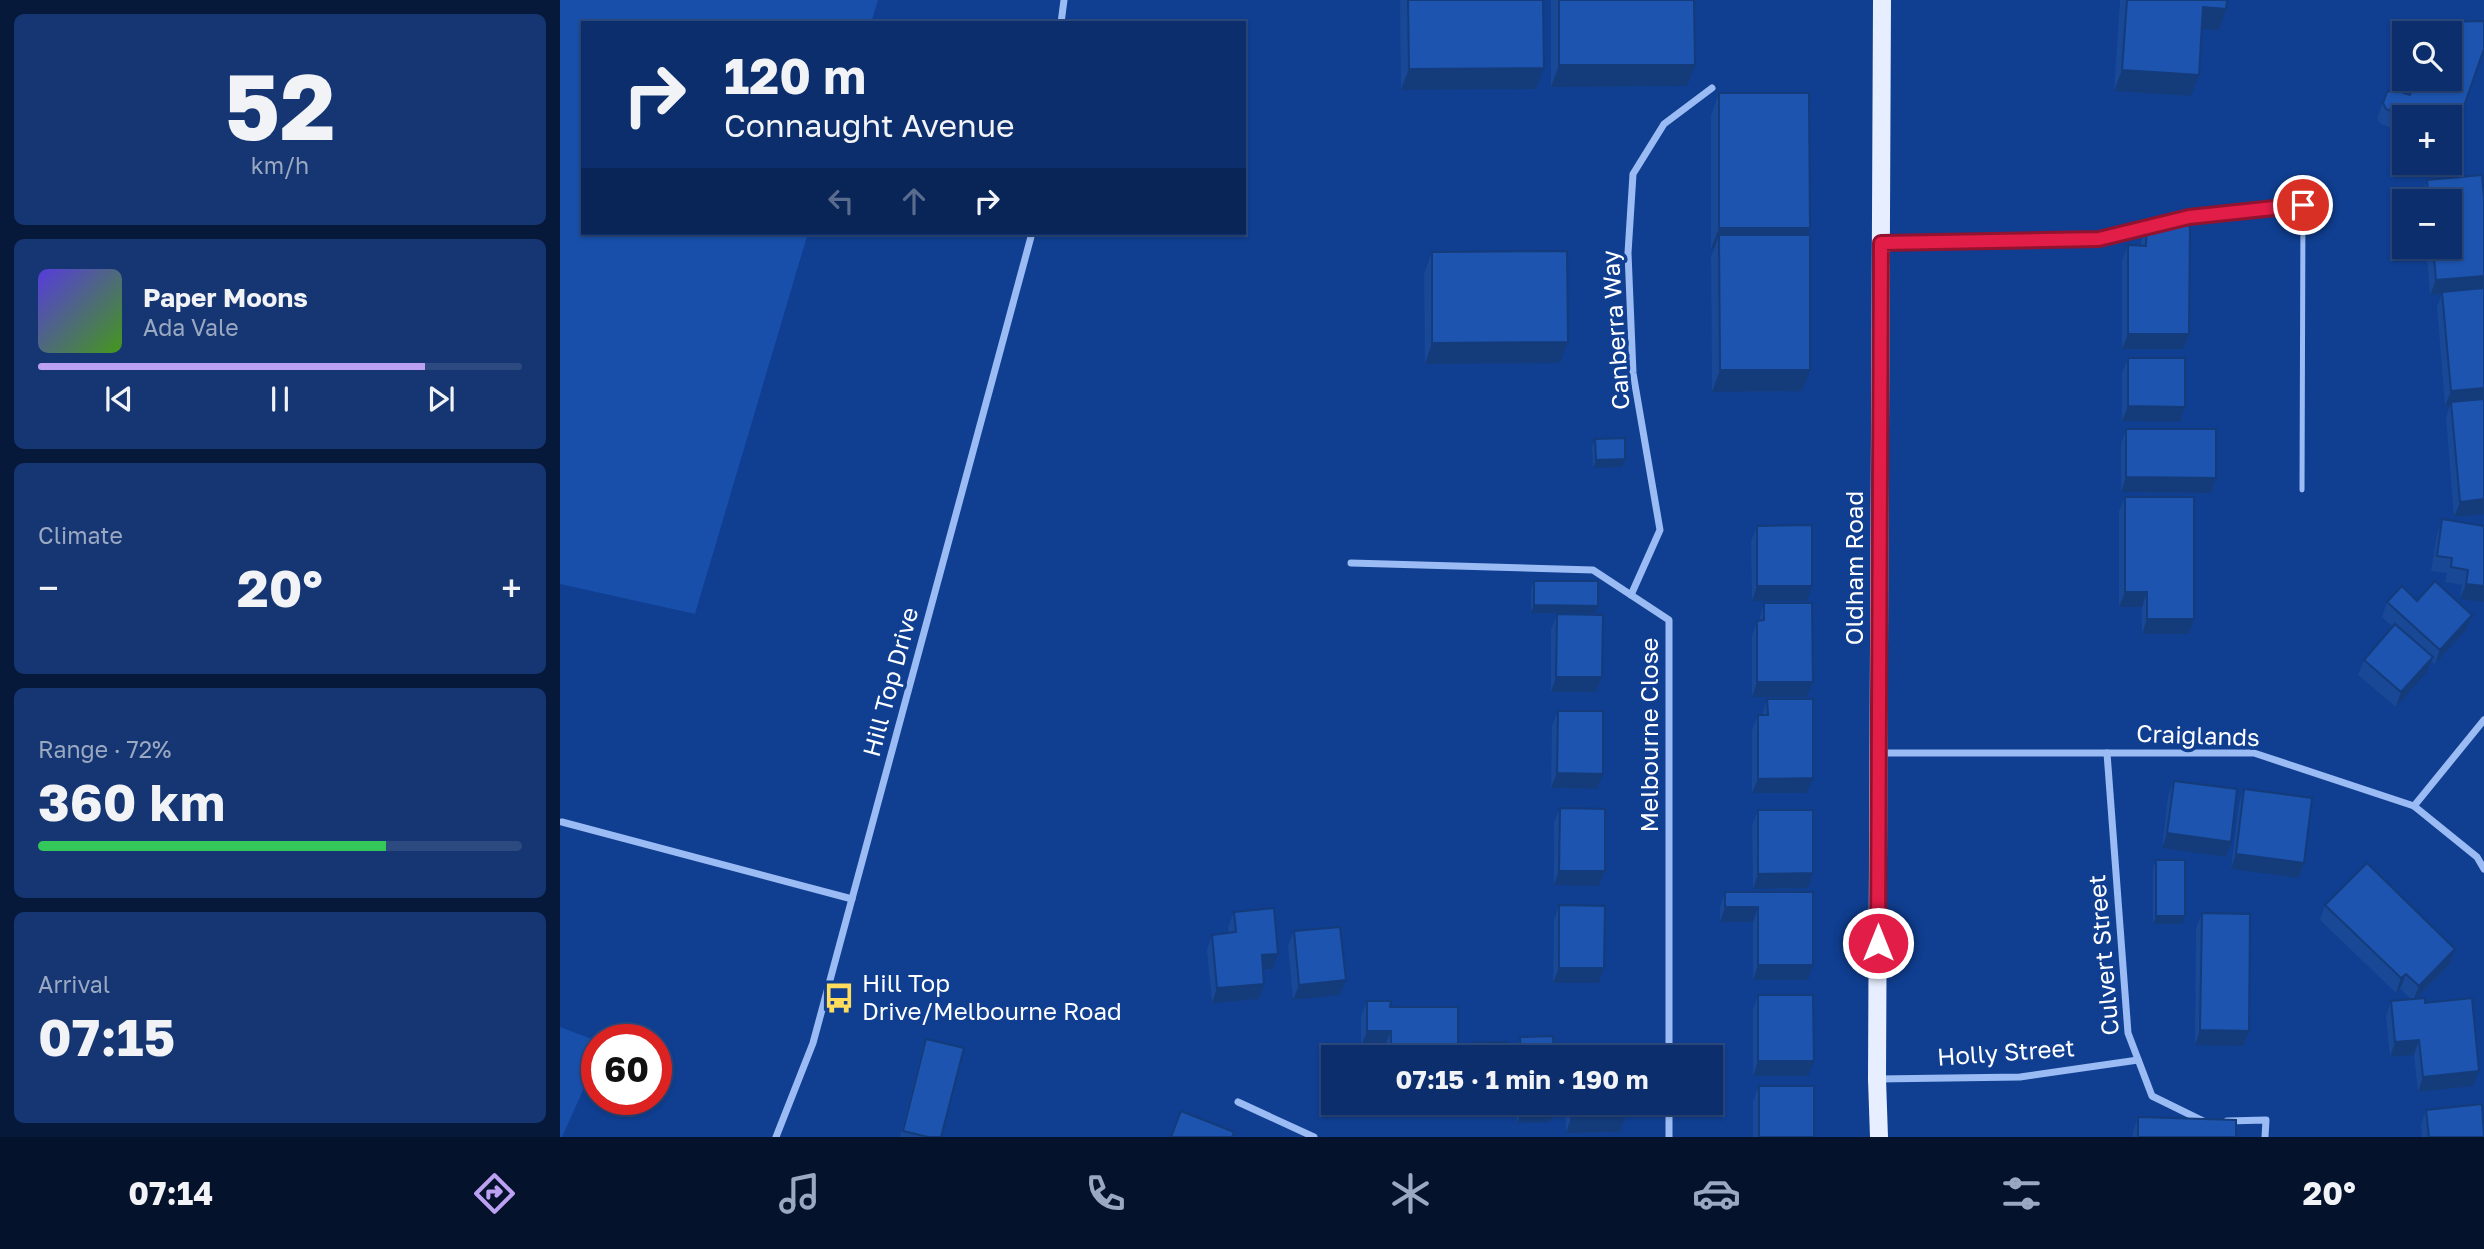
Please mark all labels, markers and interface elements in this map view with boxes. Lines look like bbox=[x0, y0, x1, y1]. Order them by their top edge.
map controls bbox=[2392, 21, 2462, 259]
button: search bbox=[2392, 21, 2462, 91]
text: 120 m bbox=[724, 46, 866, 105]
icon: right bbox=[609, 49, 700, 140]
text: 52 bbox=[224, 51, 336, 160]
button: + bbox=[2392, 105, 2462, 175]
text: Connaught Avenue bbox=[724, 106, 1015, 144]
text: km/h bbox=[251, 151, 309, 179]
pin bbox=[2273, 175, 2333, 235]
icon: left bbox=[822, 182, 860, 220]
icon: ahead bbox=[895, 182, 933, 220]
icon: right bbox=[968, 182, 1006, 220]
icon: arrive bbox=[2284, 186, 2322, 224]
button: − bbox=[2392, 189, 2462, 259]
street label: Canberra Way bbox=[1594, 249, 1635, 411]
text: Paper Moons bbox=[143, 282, 308, 313]
text: Ada Vale bbox=[143, 313, 239, 341]
icon: previous bbox=[100, 380, 138, 418]
icon: pause bbox=[261, 380, 299, 418]
icon: next bbox=[422, 380, 460, 418]
street label: Oldham Road bbox=[1839, 491, 1868, 645]
text: Climate bbox=[38, 521, 123, 549]
text: 20° bbox=[237, 556, 323, 618]
text: − bbox=[38, 565, 59, 610]
text: + bbox=[501, 565, 522, 610]
street label: Hill Top Drive bbox=[856, 604, 923, 759]
street label: Melbourne Close bbox=[1634, 638, 1663, 832]
street label: Craiglands bbox=[2136, 718, 2260, 751]
text: Range · 72% bbox=[38, 735, 171, 763]
text: 360 km bbox=[38, 770, 225, 832]
street label: Culvert Street bbox=[2081, 873, 2124, 1037]
position arrow bbox=[1841, 906, 1915, 980]
place label: Hill Top Drive/Melbourne Road bbox=[862, 968, 1122, 1025]
text: Arrival bbox=[38, 970, 110, 998]
bus stop icon: Hill Top Drive/Melbourne Road bbox=[822, 981, 856, 1015]
text: 07:15 bbox=[38, 1005, 175, 1067]
speed limit sign: 60 bbox=[581, 1024, 672, 1115]
street label: Holly Street bbox=[1936, 1032, 2076, 1071]
text: 07:15 · 1 min · 190 m bbox=[1396, 1064, 1648, 1095]
icon: directions bbox=[470, 1169, 519, 1218]
icon: music bbox=[775, 1169, 824, 1218]
icon: phone bbox=[1081, 1169, 1130, 1218]
icon: climate bbox=[1386, 1169, 1435, 1218]
icon: car bbox=[1692, 1169, 1741, 1218]
icon: filters bbox=[1997, 1169, 2046, 1218]
text: 07:14 bbox=[128, 1174, 213, 1212]
text: 20° bbox=[2303, 1174, 2356, 1212]

